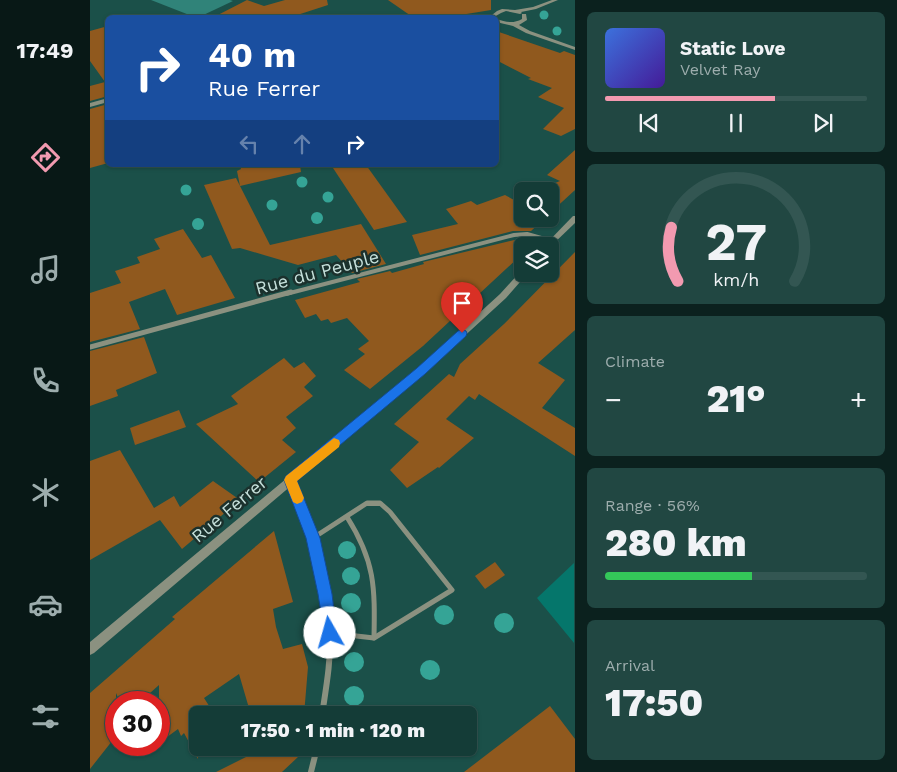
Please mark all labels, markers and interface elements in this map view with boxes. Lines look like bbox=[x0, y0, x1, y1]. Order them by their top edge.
text: 40 m bbox=[208, 34, 296, 76]
icon: right bbox=[125, 35, 190, 100]
text: Static Love bbox=[680, 37, 785, 60]
text: 17:49 bbox=[17, 38, 73, 63]
text: Velvet Ray bbox=[680, 60, 760, 79]
text: Rue Ferrer bbox=[208, 76, 320, 101]
icon: previous bbox=[635, 109, 663, 137]
icon: pause bbox=[722, 109, 750, 137]
icon: next bbox=[809, 109, 837, 137]
icon: left bbox=[235, 130, 263, 158]
icon: ahead bbox=[288, 130, 316, 158]
icon: right bbox=[341, 130, 369, 158]
icon: directions bbox=[28, 140, 63, 175]
map controls bbox=[514, 182, 559, 282]
button: search bbox=[514, 182, 559, 227]
text: 27 bbox=[705, 212, 767, 273]
button: layers bbox=[514, 237, 559, 282]
street label: Rue du Peuple bbox=[253, 245, 381, 299]
icon: music bbox=[28, 252, 63, 287]
text: km/h bbox=[713, 269, 759, 290]
pin bbox=[441, 282, 483, 333]
icon: arrive bbox=[448, 289, 476, 317]
text: Climate bbox=[605, 352, 665, 371]
icon: phone bbox=[28, 363, 63, 398]
text: 21° bbox=[706, 377, 766, 421]
text: − bbox=[605, 383, 622, 416]
text: + bbox=[850, 383, 867, 416]
street label: Rue Ferrer bbox=[187, 471, 271, 547]
icon: climate bbox=[28, 475, 63, 510]
text: Range · 56% bbox=[605, 496, 700, 515]
text: 280 km bbox=[605, 521, 747, 565]
icon: car bbox=[28, 587, 63, 622]
position arrow bbox=[303, 606, 355, 658]
text: Arrival bbox=[605, 656, 655, 675]
text: 17:50 bbox=[605, 681, 703, 725]
speed limit sign: 30 bbox=[105, 691, 170, 756]
icon: filters bbox=[28, 699, 63, 734]
text: 17:50 · 1 min · 120 m bbox=[241, 719, 425, 742]

